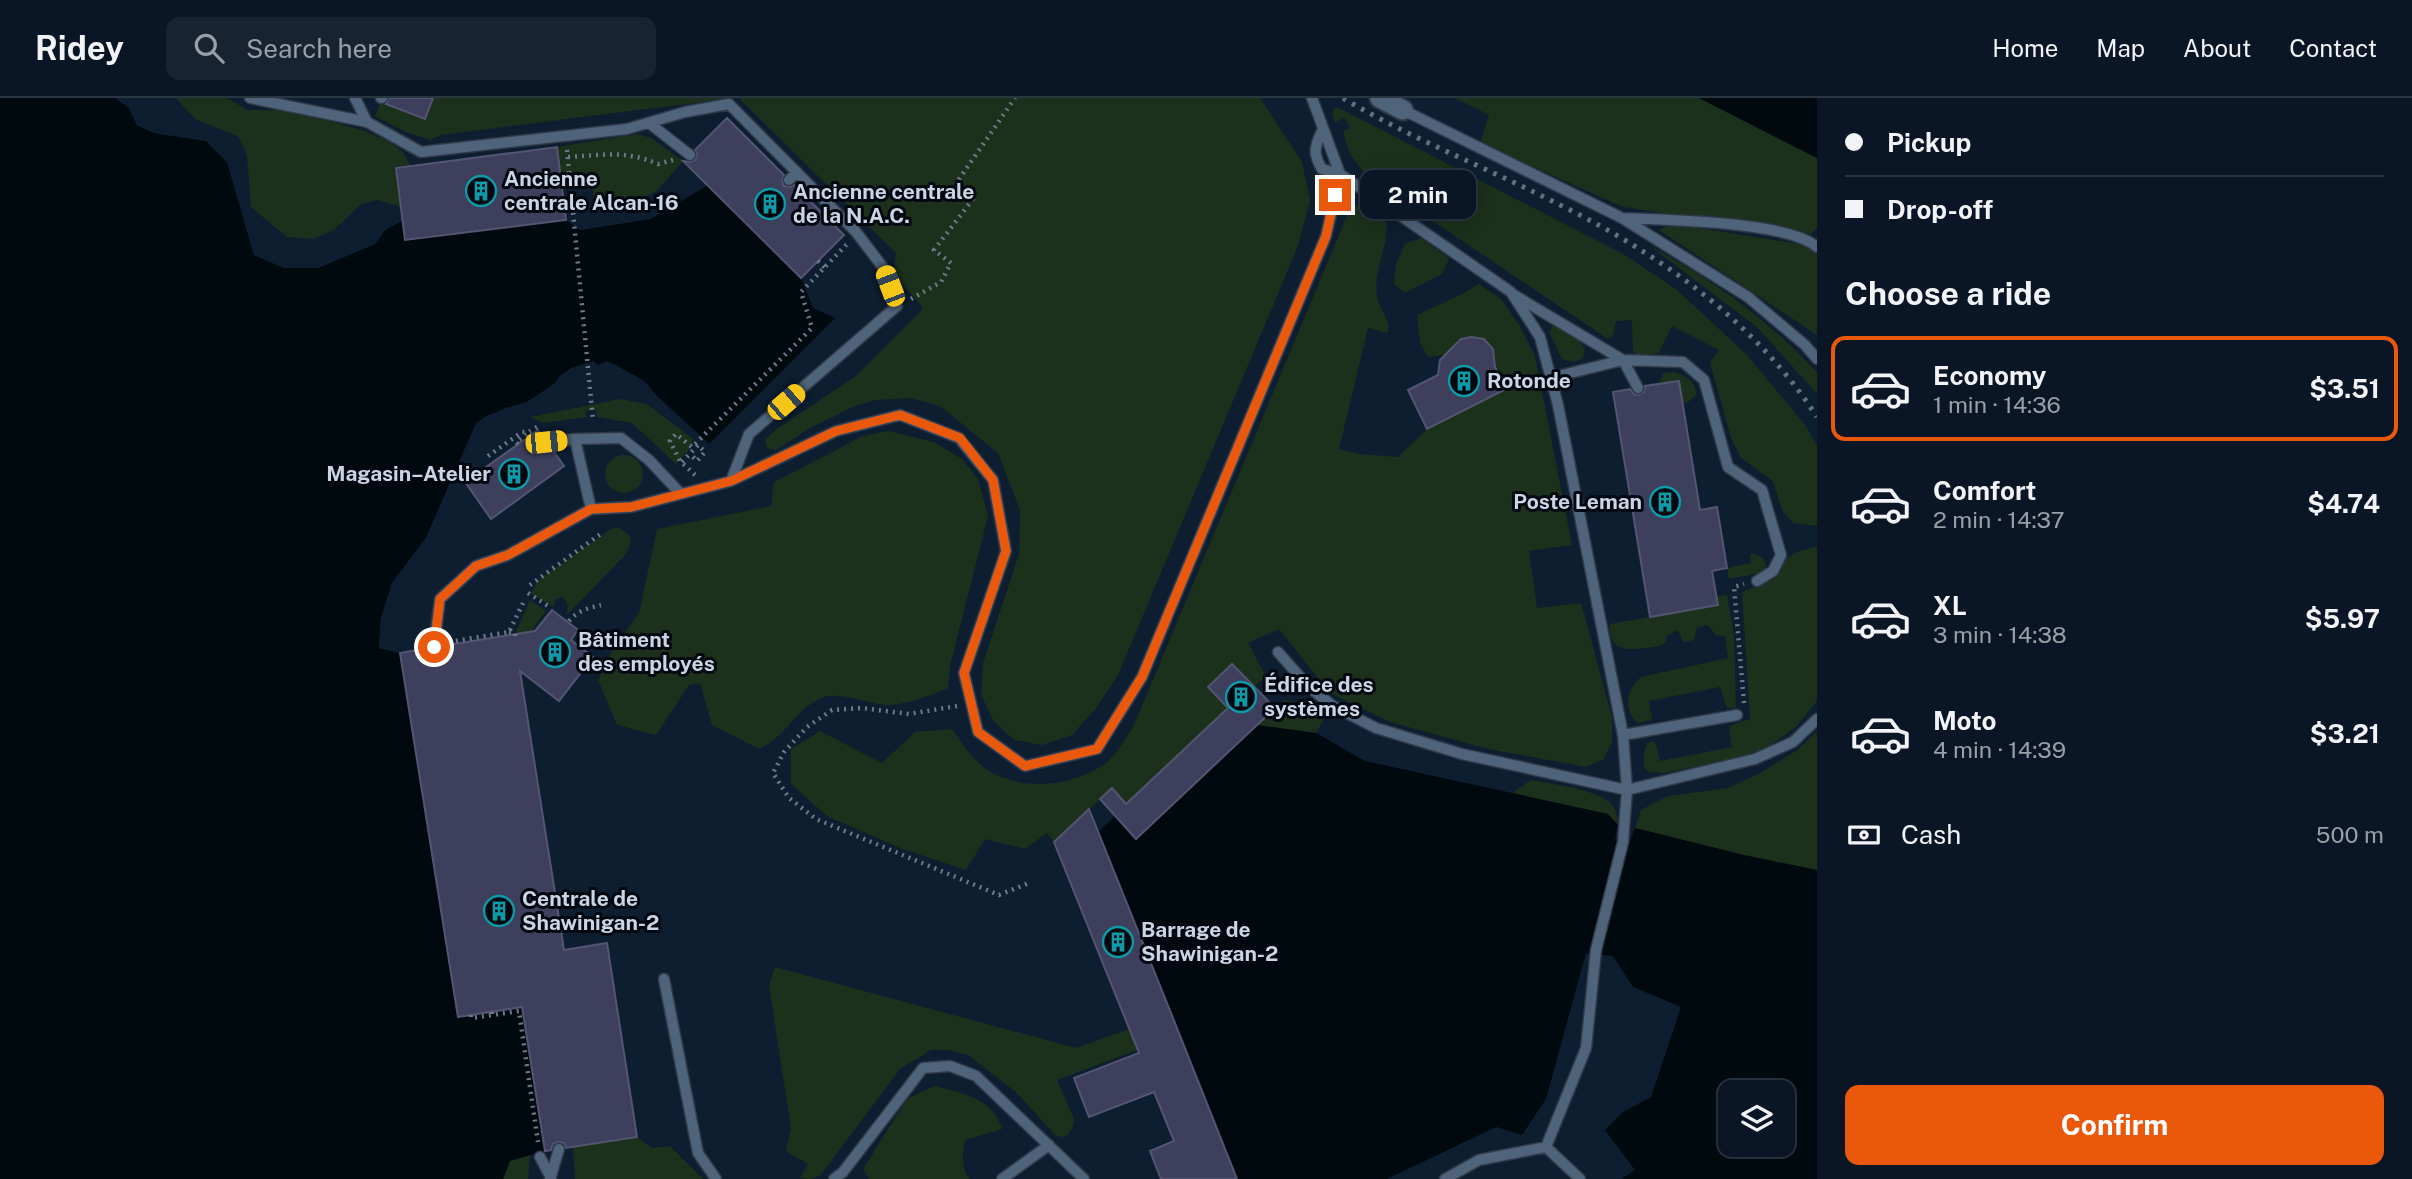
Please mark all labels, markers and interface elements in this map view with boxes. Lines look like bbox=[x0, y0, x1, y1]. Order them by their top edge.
search box bbox=[166, 17, 656, 80]
text: Ridey bbox=[35, 29, 124, 67]
icon: search bbox=[190, 29, 228, 67]
text: Search here bbox=[246, 33, 392, 64]
text: Home bbox=[1992, 34, 2058, 62]
text: Map bbox=[2096, 34, 2145, 62]
text: About bbox=[2183, 34, 2251, 62]
text: Contact bbox=[2289, 34, 2377, 62]
text: Pickup bbox=[1887, 127, 1971, 158]
place label: Ancienne centrale Alcan-16 bbox=[504, 166, 679, 215]
callout: 2 min bbox=[1360, 170, 1475, 220]
building icon: Ancienne centrale Alcan-16 bbox=[464, 174, 498, 208]
place label: Ancienne centrale de la N.A.C. bbox=[793, 179, 974, 228]
route end bbox=[1319, 179, 1351, 211]
text: 2 min bbox=[1388, 181, 1448, 208]
building icon: Ancienne centrale de la N.A.C. bbox=[753, 187, 787, 221]
text: Drop-off bbox=[1887, 194, 1993, 225]
car bbox=[873, 263, 908, 309]
text: Choose a ride bbox=[1845, 275, 2051, 312]
icon: car bbox=[1849, 357, 1912, 420]
text: Economy bbox=[1933, 360, 2046, 391]
building icon: Rotonde bbox=[1447, 364, 1481, 398]
place label: Rotonde bbox=[1487, 368, 1571, 393]
text: $3.51 bbox=[2309, 373, 2380, 404]
car bbox=[764, 380, 809, 424]
text: 1 min · 14:36 bbox=[1933, 391, 2061, 418]
car bbox=[525, 429, 568, 455]
building icon: Magasin–Atelier bbox=[497, 457, 531, 491]
place label: Magasin–Atelier bbox=[326, 461, 491, 486]
icon: car bbox=[1849, 472, 1912, 535]
text: Comfort bbox=[1933, 475, 2036, 506]
building icon: Poste Leman bbox=[1648, 485, 1682, 519]
text: $4.74 bbox=[2307, 488, 2380, 519]
place label: Poste Leman bbox=[1513, 489, 1642, 514]
text: 2 min · 14:37 bbox=[1933, 506, 2065, 533]
icon: car bbox=[1849, 587, 1912, 650]
text: XL bbox=[1933, 590, 1967, 621]
text: $5.97 bbox=[2305, 603, 2380, 634]
text: 3 min · 14:38 bbox=[1933, 621, 2067, 648]
place label: Bâtiment des employés bbox=[578, 627, 715, 676]
route start bbox=[418, 631, 450, 663]
building icon: Bâtiment des employés bbox=[538, 635, 572, 669]
place label: Édifice des systèmes bbox=[1264, 672, 1374, 721]
building icon: Édifice des systèmes bbox=[1224, 680, 1258, 714]
icon: car bbox=[1849, 702, 1912, 765]
text: Moto bbox=[1933, 705, 1996, 736]
text: $3.21 bbox=[2310, 718, 2380, 749]
text: 4 min · 14:39 bbox=[1933, 736, 2066, 763]
icon: cash bbox=[1845, 816, 1883, 854]
text: Cash bbox=[1901, 819, 1961, 850]
text: 500 m bbox=[2316, 821, 2384, 848]
place label: Centrale de Shawinigan-2 bbox=[522, 886, 659, 935]
building icon: Centrale de Shawinigan-2 bbox=[482, 894, 516, 928]
place label: Barrage de Shawinigan-2 bbox=[1141, 917, 1278, 966]
building icon: Barrage de Shawinigan-2 bbox=[1101, 925, 1135, 959]
map controls bbox=[1718, 1080, 1795, 1157]
button: layers bbox=[1718, 1080, 1795, 1157]
button: Confirm bbox=[1845, 1085, 2384, 1165]

